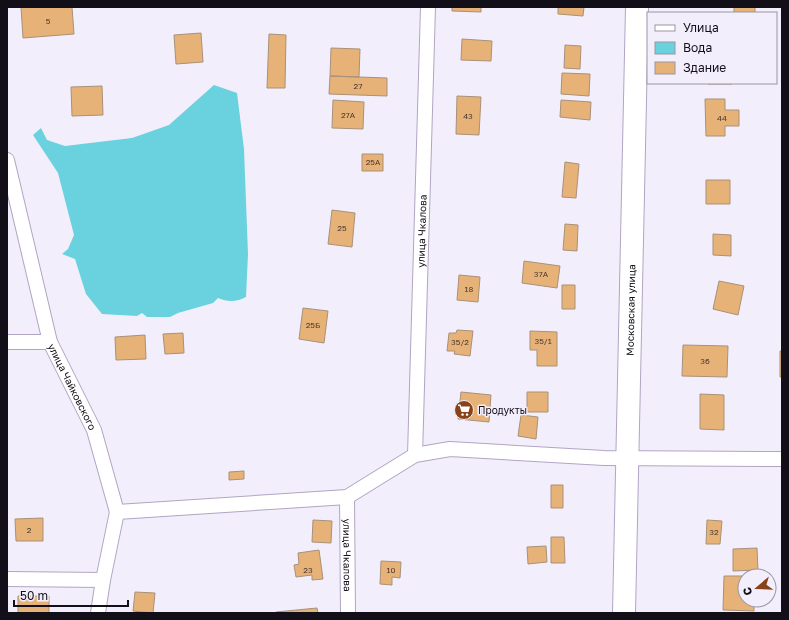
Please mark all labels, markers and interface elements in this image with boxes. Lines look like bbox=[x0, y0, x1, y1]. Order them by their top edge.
legend bbox=[647, 12, 777, 84]
house number: 5 bbox=[46, 16, 51, 26]
text: Улица bbox=[683, 20, 719, 35]
text: Вода bbox=[683, 40, 712, 55]
text: Здание bbox=[683, 60, 726, 75]
house number: 27 bbox=[354, 81, 362, 91]
house number: 27А bbox=[341, 110, 356, 120]
house number: 43 bbox=[463, 111, 473, 121]
house number: 44 bbox=[717, 113, 727, 123]
house number: 25А bbox=[366, 157, 381, 167]
street label: улица Чкалова bbox=[414, 194, 429, 268]
house number: 25 bbox=[337, 223, 347, 233]
street label: Московская улица bbox=[624, 264, 637, 356]
house number: 37А bbox=[534, 269, 549, 279]
house number: 18 bbox=[465, 284, 473, 294]
house number: 25Б bbox=[306, 320, 320, 330]
house number: 35/1 bbox=[534, 336, 552, 346]
house number: 35/2 bbox=[451, 337, 469, 347]
street label: улица Чайковского bbox=[46, 342, 99, 432]
house number: 36 bbox=[700, 356, 710, 366]
supermarket icon: Продукты bbox=[453, 399, 475, 421]
place label: Продукты bbox=[478, 404, 527, 416]
street label: улица Чкалова bbox=[341, 518, 354, 592]
house number: 2 bbox=[27, 525, 32, 535]
house number: 32 bbox=[709, 527, 719, 537]
house number: 23 bbox=[303, 565, 313, 575]
house number: 10 bbox=[387, 565, 395, 575]
north arrow bbox=[737, 568, 777, 608]
scale bar bbox=[14, 582, 128, 608]
text: С bbox=[740, 585, 754, 597]
text: 50 m bbox=[20, 588, 48, 603]

